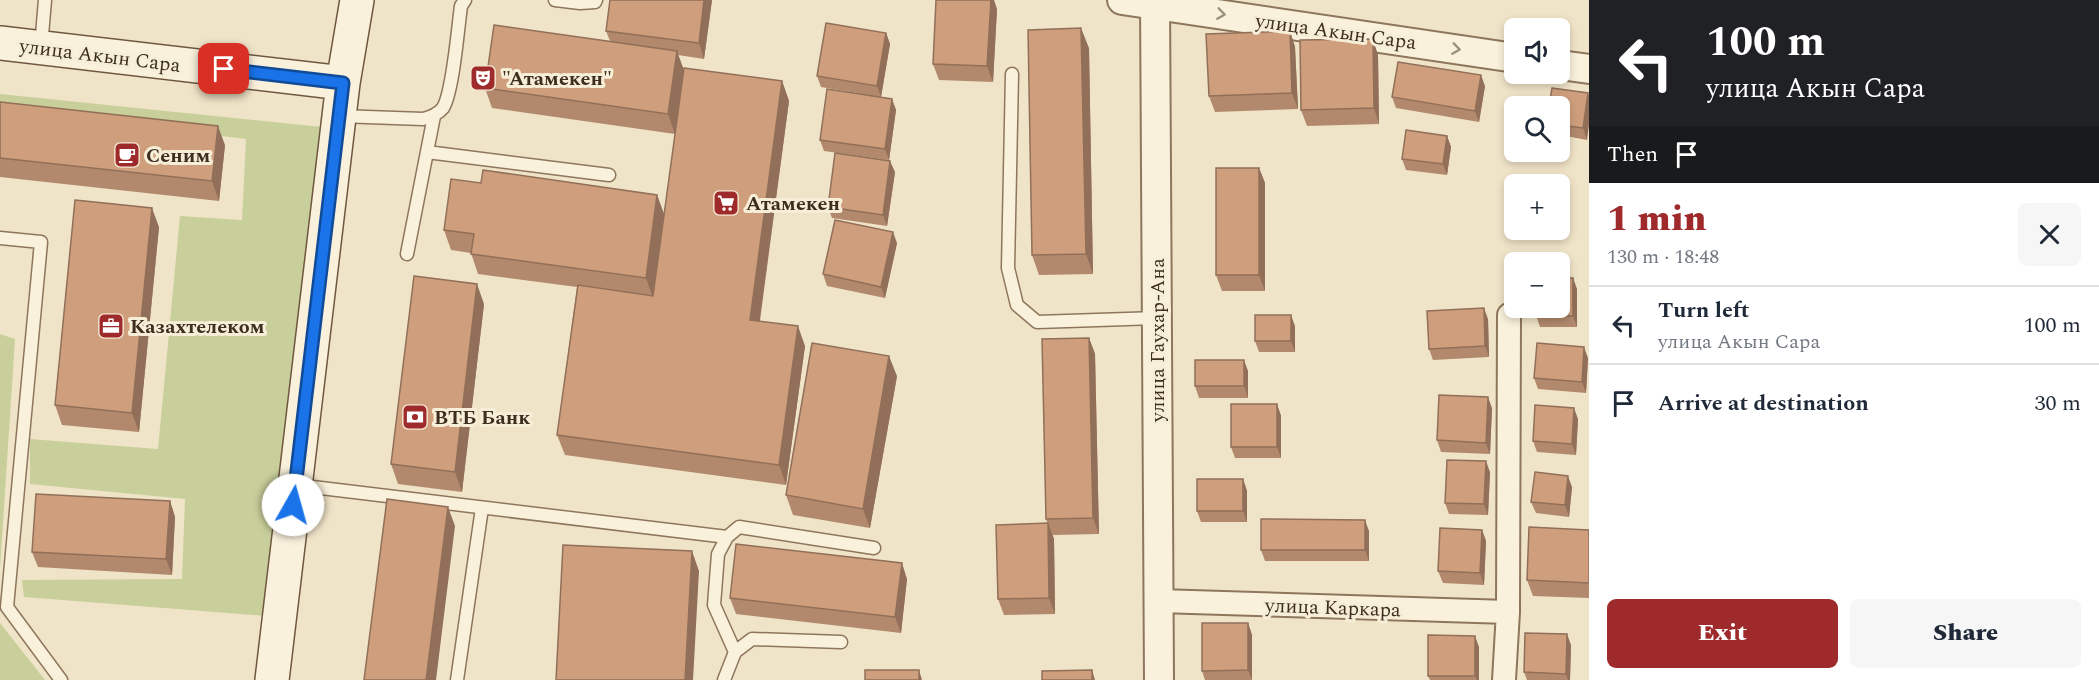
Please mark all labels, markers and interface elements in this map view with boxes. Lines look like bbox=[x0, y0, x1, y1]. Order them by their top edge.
street label: улица Акын Сара bbox=[1252, 6, 1418, 58]
one-way arrow bbox=[1217, 8, 1226, 20]
text: 100 m bbox=[1706, 11, 1825, 74]
map controls bbox=[1504, 18, 1570, 318]
button: sound bbox=[1504, 18, 1570, 84]
icon: left bbox=[1607, 24, 1685, 102]
street label: улица Акын Сара bbox=[17, 31, 182, 81]
pin bbox=[198, 43, 249, 94]
one-way arrow bbox=[1451, 43, 1460, 55]
icon: arrive bbox=[207, 52, 240, 85]
theatre icon: "Атамекен" bbox=[468, 63, 498, 93]
place label: "Атамекен" bbox=[502, 64, 612, 94]
text: улица Акын Сара bbox=[1706, 68, 1925, 110]
button: search bbox=[1504, 96, 1570, 162]
text: Then bbox=[1607, 138, 1658, 171]
icon: arrive bbox=[1670, 138, 1703, 171]
cafe icon: Сеним bbox=[112, 140, 142, 170]
place label: Сеним bbox=[146, 141, 210, 171]
button: + bbox=[1504, 174, 1570, 240]
supermarket icon: Атамекен bbox=[711, 188, 741, 218]
place label: Атамекен bbox=[746, 189, 840, 219]
text: 1 min bbox=[1607, 192, 1707, 247]
button: close bbox=[2018, 203, 2081, 266]
text: 130 m · 18:48 bbox=[1607, 242, 1719, 272]
button: − bbox=[1504, 252, 1570, 318]
street label: улица Гаухар-Ана bbox=[1143, 258, 1173, 423]
text: Turn left bbox=[1658, 294, 1750, 327]
icon: left bbox=[1607, 309, 1640, 342]
text: 100 m bbox=[2024, 309, 2081, 342]
office icon: Казахтелеком bbox=[96, 311, 126, 341]
place label: Казахтелеком bbox=[130, 312, 265, 342]
text: улица Акын Сара bbox=[1658, 327, 1820, 357]
icon: arrive bbox=[1607, 387, 1640, 420]
text: Arrive at destination bbox=[1658, 387, 1869, 420]
text: 30 m bbox=[2035, 387, 2081, 420]
bank icon: ВТБ Банк bbox=[400, 402, 430, 432]
place label: ВТБ Банк bbox=[434, 403, 530, 433]
position arrow bbox=[261, 473, 325, 537]
street label: улица Каркара bbox=[1264, 591, 1402, 625]
button: Exit bbox=[1607, 599, 1838, 668]
button: Share bbox=[1850, 599, 2081, 668]

